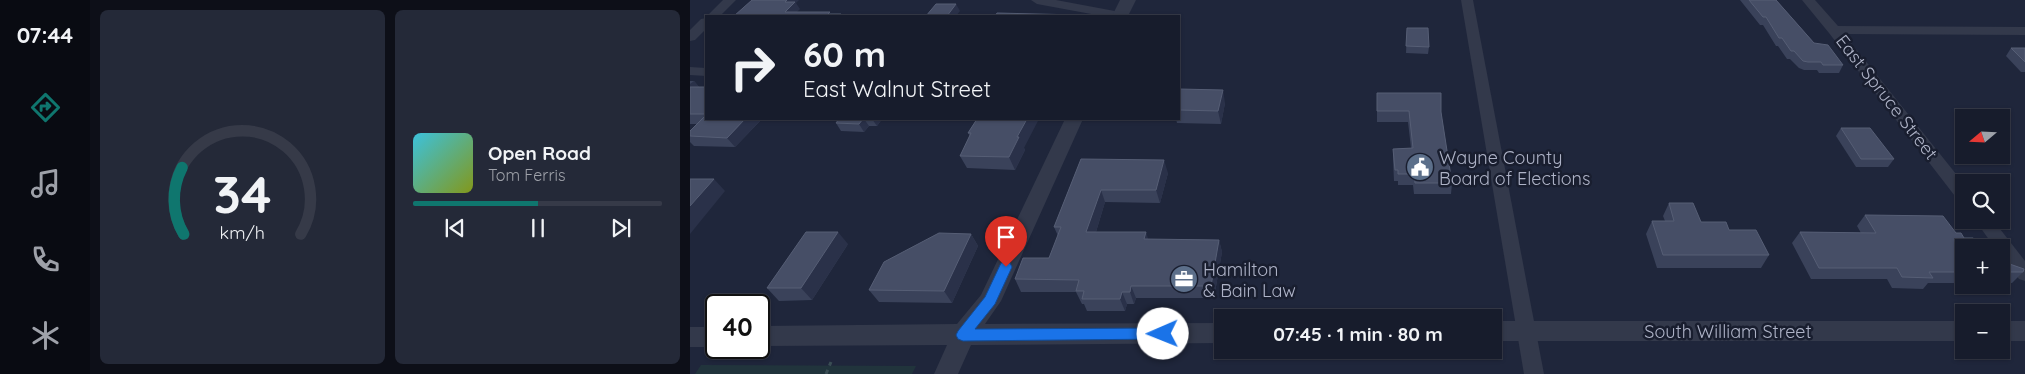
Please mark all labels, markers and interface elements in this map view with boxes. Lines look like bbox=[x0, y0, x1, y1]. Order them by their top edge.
text: 07:44 bbox=[17, 21, 73, 49]
street label: East Spruce Street bbox=[1831, 30, 1943, 164]
text: 60 m bbox=[803, 32, 886, 76]
icon: right bbox=[720, 35, 785, 100]
text: East Walnut Street bbox=[803, 75, 991, 103]
icon: directions bbox=[28, 90, 63, 125]
north arrow bbox=[1955, 109, 2010, 164]
map controls bbox=[1955, 109, 2010, 359]
text: Open Road bbox=[488, 141, 591, 165]
place label: Wayne County Board of Elections bbox=[1439, 146, 1590, 190]
public building icon: Wayne County Board of Elections bbox=[1405, 152, 1435, 182]
text: 34 bbox=[213, 161, 272, 226]
text: Tom Ferris bbox=[488, 165, 565, 185]
icon: music bbox=[28, 166, 63, 201]
button: search bbox=[1955, 174, 2010, 229]
icon: previous bbox=[441, 214, 469, 242]
icon: pause bbox=[524, 214, 552, 242]
icon: next bbox=[607, 214, 635, 242]
pin bbox=[985, 216, 1027, 267]
text: km/h bbox=[220, 221, 265, 243]
icon: arrive bbox=[992, 223, 1020, 251]
button: + bbox=[1955, 239, 2010, 294]
icon: phone bbox=[28, 242, 63, 277]
place label: Hamilton & Bain Law bbox=[1203, 258, 1296, 302]
office icon: Hamilton & Bain Law bbox=[1169, 264, 1199, 294]
speed limit sign: 40 bbox=[705, 294, 770, 359]
button: − bbox=[1955, 304, 2010, 359]
position arrow bbox=[1136, 307, 1188, 359]
icon: climate bbox=[28, 318, 63, 353]
street label: South William Street bbox=[1644, 320, 1812, 343]
text: 07:45 · 1 min · 80 m bbox=[1273, 322, 1443, 346]

